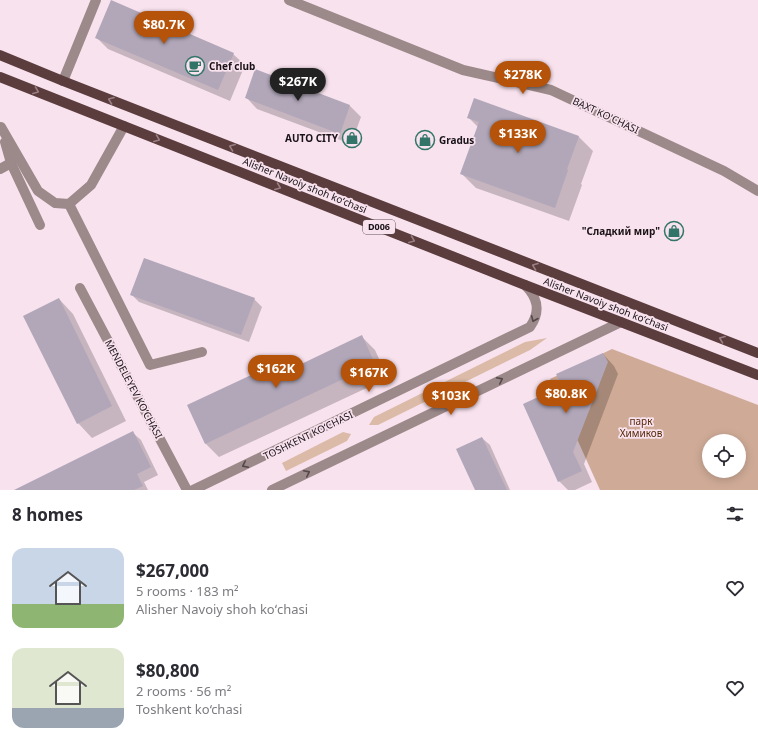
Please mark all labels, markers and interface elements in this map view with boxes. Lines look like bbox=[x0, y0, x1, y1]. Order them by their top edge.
pin: $80.7K bbox=[131, 11, 197, 45]
text: $80.7K bbox=[143, 15, 185, 33]
cafe icon: Chef club bbox=[184, 55, 206, 77]
place label: Chef club bbox=[209, 59, 255, 73]
pin: $278K bbox=[495, 61, 551, 95]
text: $278K bbox=[504, 65, 542, 83]
pin: $267K bbox=[270, 68, 326, 102]
text: $267K bbox=[279, 72, 317, 90]
one-way arrow bbox=[33, 87, 40, 95]
street label: BAXT KO'CHASI bbox=[570, 93, 642, 137]
one-way arrow bbox=[107, 96, 114, 104]
pin: $133K bbox=[490, 120, 546, 154]
text: $133K bbox=[499, 124, 537, 142]
shop icon: AUTO CITY bbox=[341, 127, 363, 149]
shop icon: Gradus bbox=[414, 129, 436, 151]
place label: AUTO CITY bbox=[285, 131, 339, 145]
place label: Gradus bbox=[439, 133, 474, 147]
one-way arrow bbox=[154, 135, 161, 143]
one-way arrow bbox=[228, 144, 235, 152]
street label: Alisher Navoiy shoh koʻchasi bbox=[241, 154, 369, 216]
one-way arrow bbox=[274, 183, 281, 191]
road number: D006 bbox=[363, 220, 395, 234]
shop icon: "Сладкий мир" bbox=[663, 220, 685, 242]
place label: "Сладкий мир" bbox=[582, 224, 660, 238]
one-way arrow bbox=[408, 236, 415, 244]
one-way arrow bbox=[532, 263, 539, 271]
street label: Alisher Navoiy shoh koʻchasi bbox=[542, 274, 670, 334]
one-way arrow bbox=[531, 315, 539, 323]
one-way arrow bbox=[718, 336, 726, 344]
street label: MENDELEYEV KO‘CHASI bbox=[102, 337, 166, 441]
pin: $162K bbox=[248, 355, 304, 389]
text: $162K bbox=[257, 359, 295, 377]
pin: $167K bbox=[341, 359, 397, 393]
text: $167K bbox=[350, 363, 388, 381]
one-way arrow bbox=[496, 378, 503, 385]
pin: $80.8K bbox=[533, 380, 599, 414]
pin: $103K bbox=[423, 382, 479, 416]
text: $80.8K bbox=[545, 384, 587, 402]
text: $103K bbox=[432, 386, 470, 404]
street label: TOSHKENT KO‘CHASI bbox=[261, 407, 355, 463]
park label: парк Химиков bbox=[620, 414, 663, 440]
map controls bbox=[702, 434, 746, 478]
button: locate bbox=[702, 434, 746, 478]
one-way arrow bbox=[241, 460, 249, 468]
one-way arrow bbox=[303, 470, 311, 478]
text: 8 homes bbox=[12, 503, 83, 526]
icon: filters bbox=[724, 503, 746, 525]
text: $267,000 bbox=[136, 559, 209, 582]
icon: home bbox=[44, 564, 92, 612]
icon: heart bbox=[724, 577, 746, 599]
text: 5 rooms · 183 m² bbox=[136, 582, 239, 600]
text: Alisher Navoiy shoh koʻchasi bbox=[136, 600, 308, 618]
text: $80,800 bbox=[136, 659, 199, 682]
icon: home bbox=[44, 664, 92, 712]
icon: heart bbox=[724, 677, 746, 699]
text: 2 rooms · 56 m² bbox=[136, 682, 231, 700]
text: Toshkent ko‘chasi bbox=[136, 700, 242, 718]

